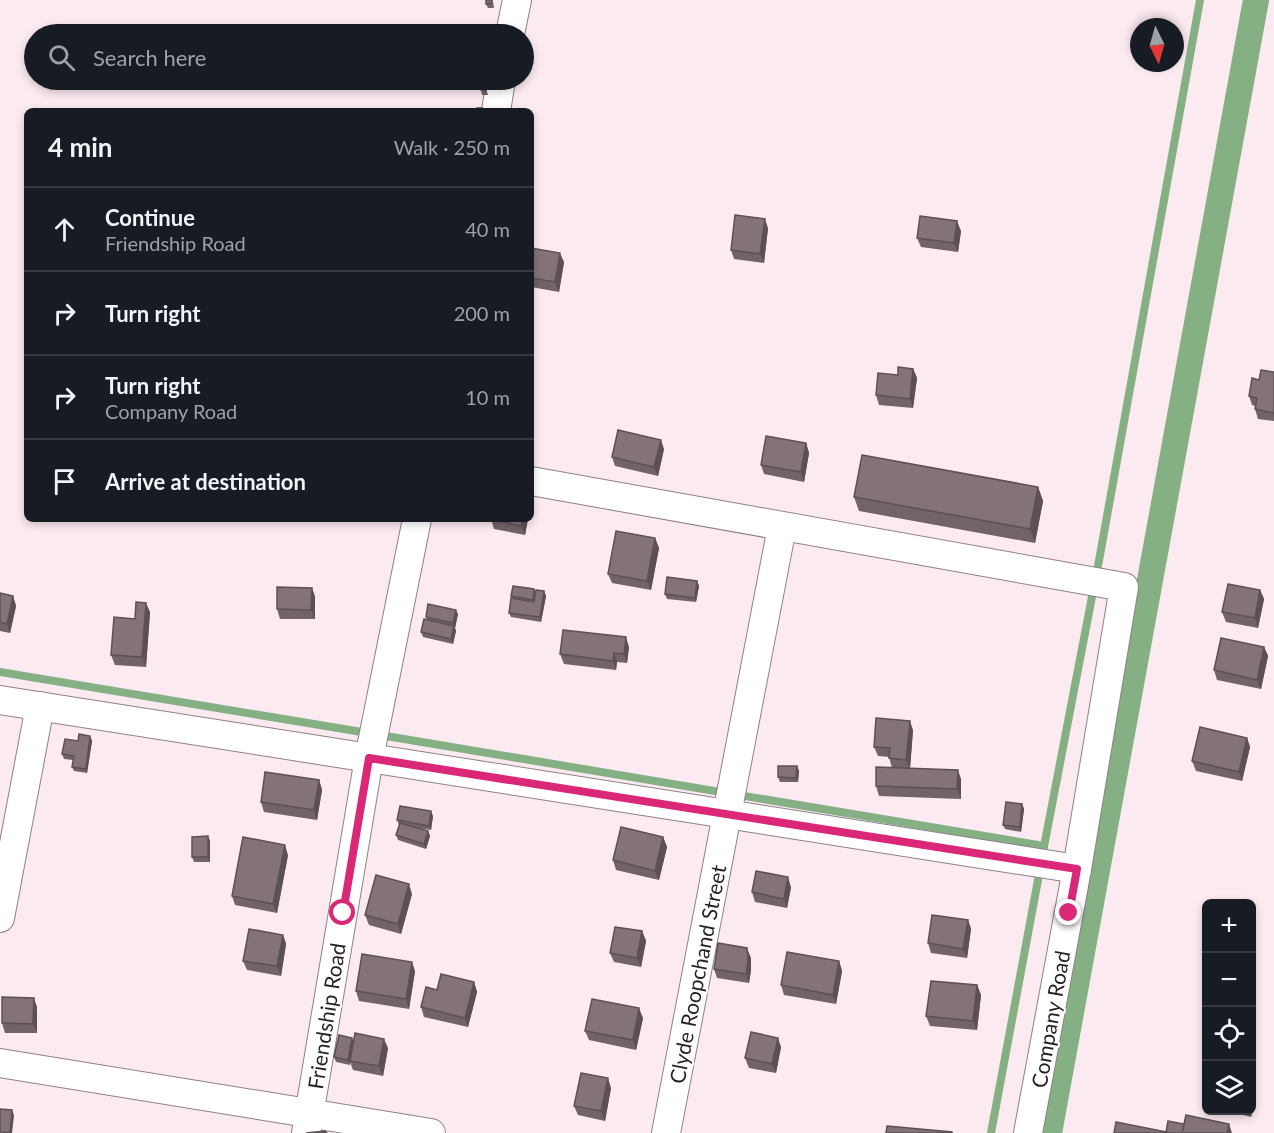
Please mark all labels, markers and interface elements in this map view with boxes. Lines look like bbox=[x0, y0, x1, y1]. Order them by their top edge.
north arrow bbox=[1130, 18, 1184, 72]
search box bbox=[24, 24, 534, 90]
icon: search bbox=[45, 41, 78, 74]
text: Search here bbox=[93, 44, 206, 71]
text: 4 min bbox=[48, 131, 112, 163]
text: Walk · 250 m bbox=[394, 135, 510, 159]
text: Continue bbox=[105, 204, 195, 231]
icon: ahead bbox=[48, 213, 81, 246]
text: 40 m bbox=[465, 217, 510, 241]
text: Friendship Road bbox=[105, 231, 246, 255]
icon: right bbox=[48, 297, 81, 330]
text: Turn right bbox=[105, 300, 200, 327]
text: 200 m bbox=[454, 301, 510, 325]
text: Turn right bbox=[105, 372, 200, 399]
icon: right bbox=[48, 381, 81, 414]
text: 10 m bbox=[465, 385, 510, 409]
text: Company Road bbox=[105, 399, 237, 423]
icon: arrive bbox=[48, 465, 81, 498]
text: Arrive at destination bbox=[105, 468, 306, 495]
street label: Clyde Roopchand Street bbox=[664, 862, 731, 1085]
route start bbox=[329, 899, 355, 925]
route end bbox=[1055, 899, 1081, 925]
map controls bbox=[1202, 899, 1256, 1115]
button: + bbox=[1202, 899, 1256, 953]
street label: Friendship Road bbox=[302, 941, 350, 1091]
street label: Company Road bbox=[1026, 948, 1074, 1090]
button: − bbox=[1202, 953, 1256, 1007]
button: locate bbox=[1202, 1007, 1256, 1061]
button: layers bbox=[1202, 1061, 1256, 1115]

